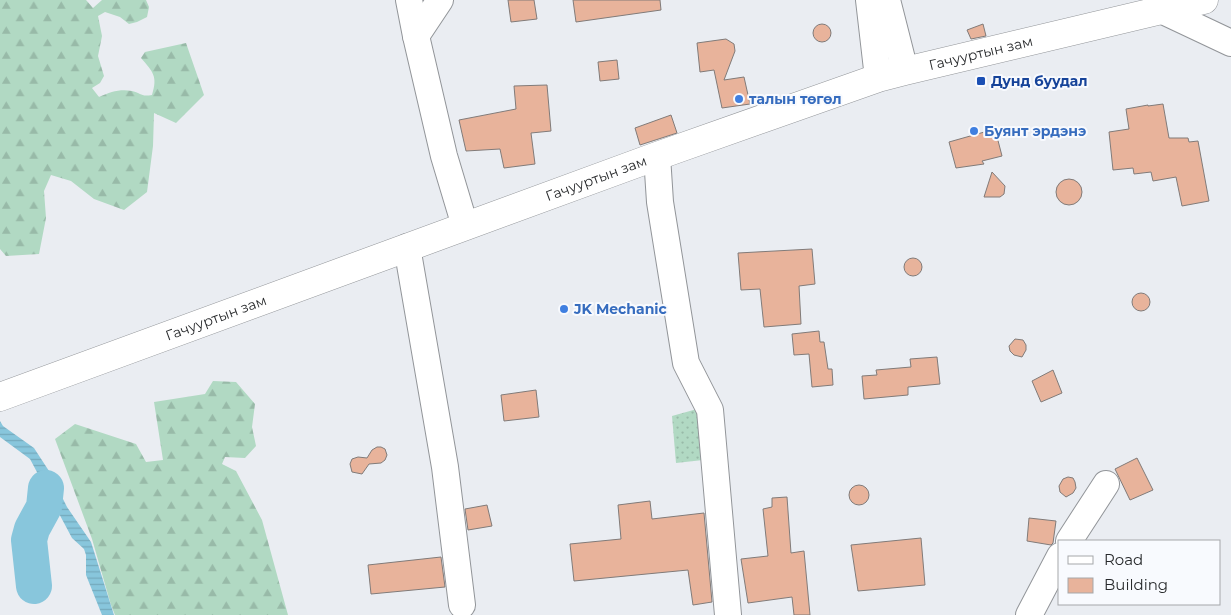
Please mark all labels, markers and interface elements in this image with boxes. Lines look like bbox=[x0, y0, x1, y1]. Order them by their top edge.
street label: Гачууртын зам bbox=[927, 32, 1035, 74]
place label: Дунд буудал bbox=[991, 72, 1088, 90]
marker: Дунд буудал bbox=[975, 75, 987, 87]
place label: талын төгөл bbox=[749, 90, 842, 108]
marker: талын төгөл bbox=[733, 93, 745, 105]
place label: Буянт эрдэнэ bbox=[984, 122, 1086, 140]
marker: Буянт эрдэнэ bbox=[968, 125, 980, 137]
street label: Гачууртын зам bbox=[543, 152, 649, 205]
street label: Гачууртын зам bbox=[163, 291, 269, 345]
place label: JK Mechanic bbox=[573, 300, 668, 318]
marker: JK Mechanic bbox=[558, 303, 570, 315]
legend bbox=[1058, 540, 1221, 605]
text: Road bbox=[1104, 550, 1143, 569]
text: Building bbox=[1104, 575, 1168, 594]

